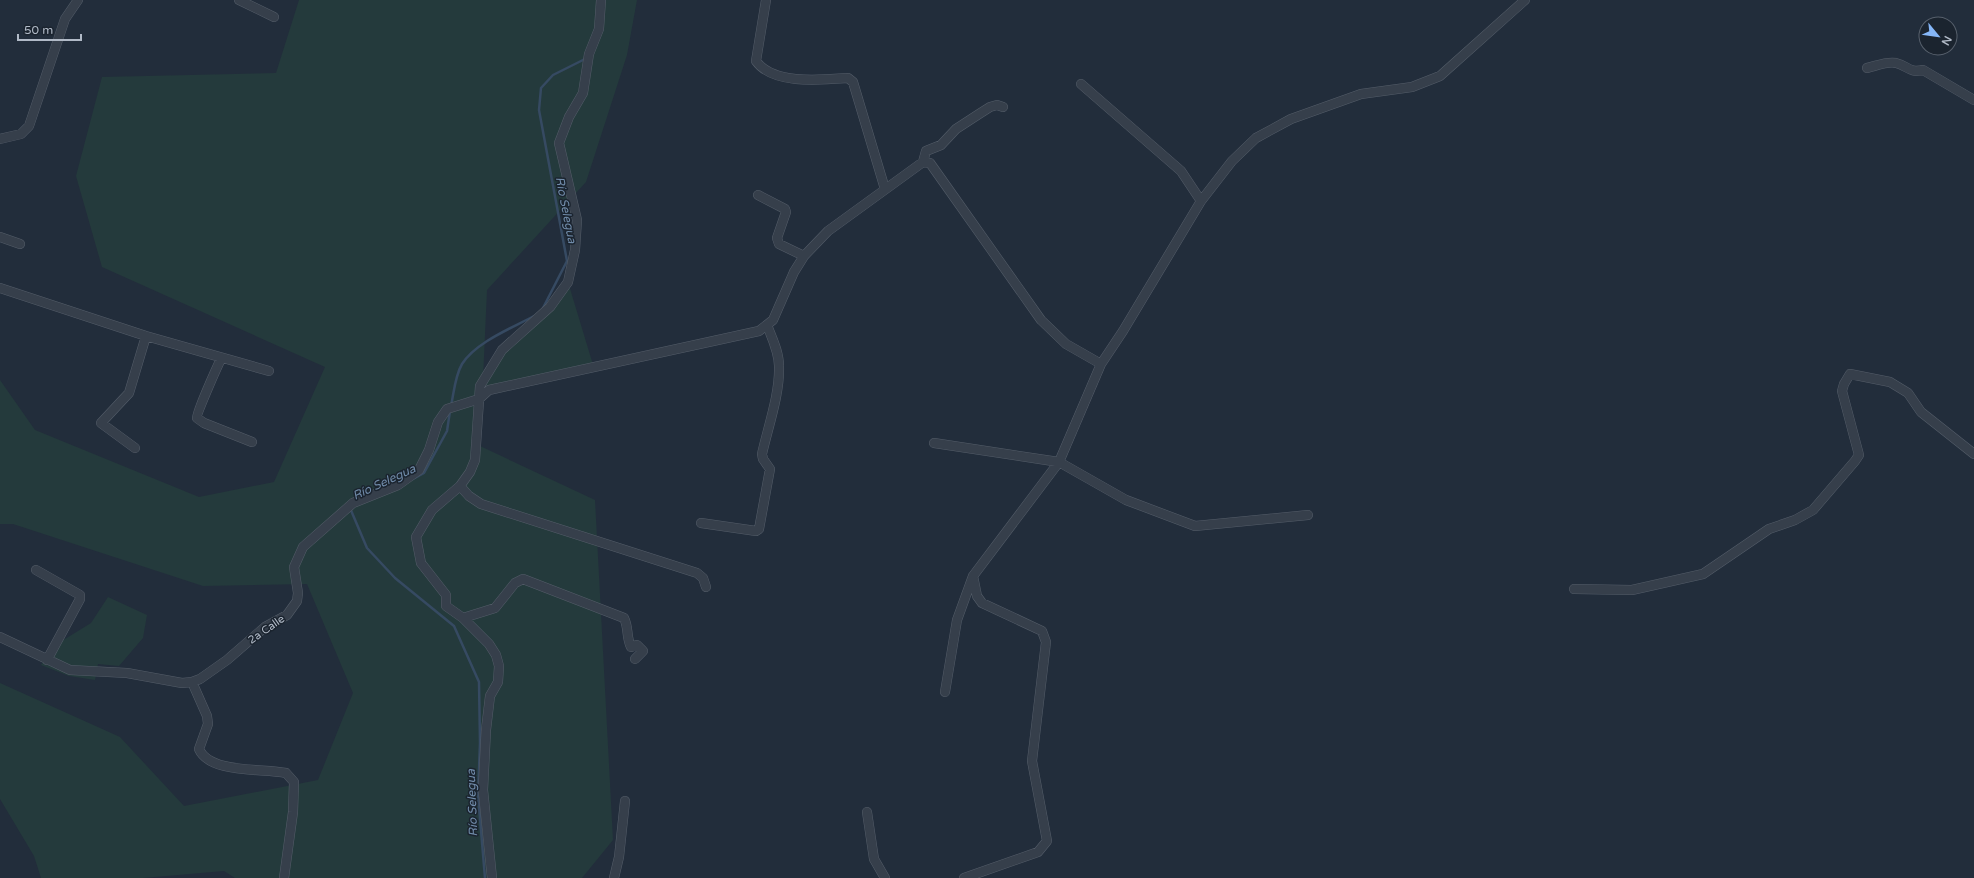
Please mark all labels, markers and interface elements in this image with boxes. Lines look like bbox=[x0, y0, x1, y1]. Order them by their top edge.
scale bar bbox=[18, 16, 81, 42]
north arrow bbox=[1918, 16, 1958, 56]
text: 50 m bbox=[24, 23, 53, 37]
text: N bbox=[1938, 34, 1954, 48]
water label: Río Selegua bbox=[553, 176, 579, 245]
water label: Río Selegua bbox=[350, 461, 418, 503]
street label: 2a Calle bbox=[246, 612, 287, 647]
water label: Río Selegua bbox=[464, 769, 480, 837]

